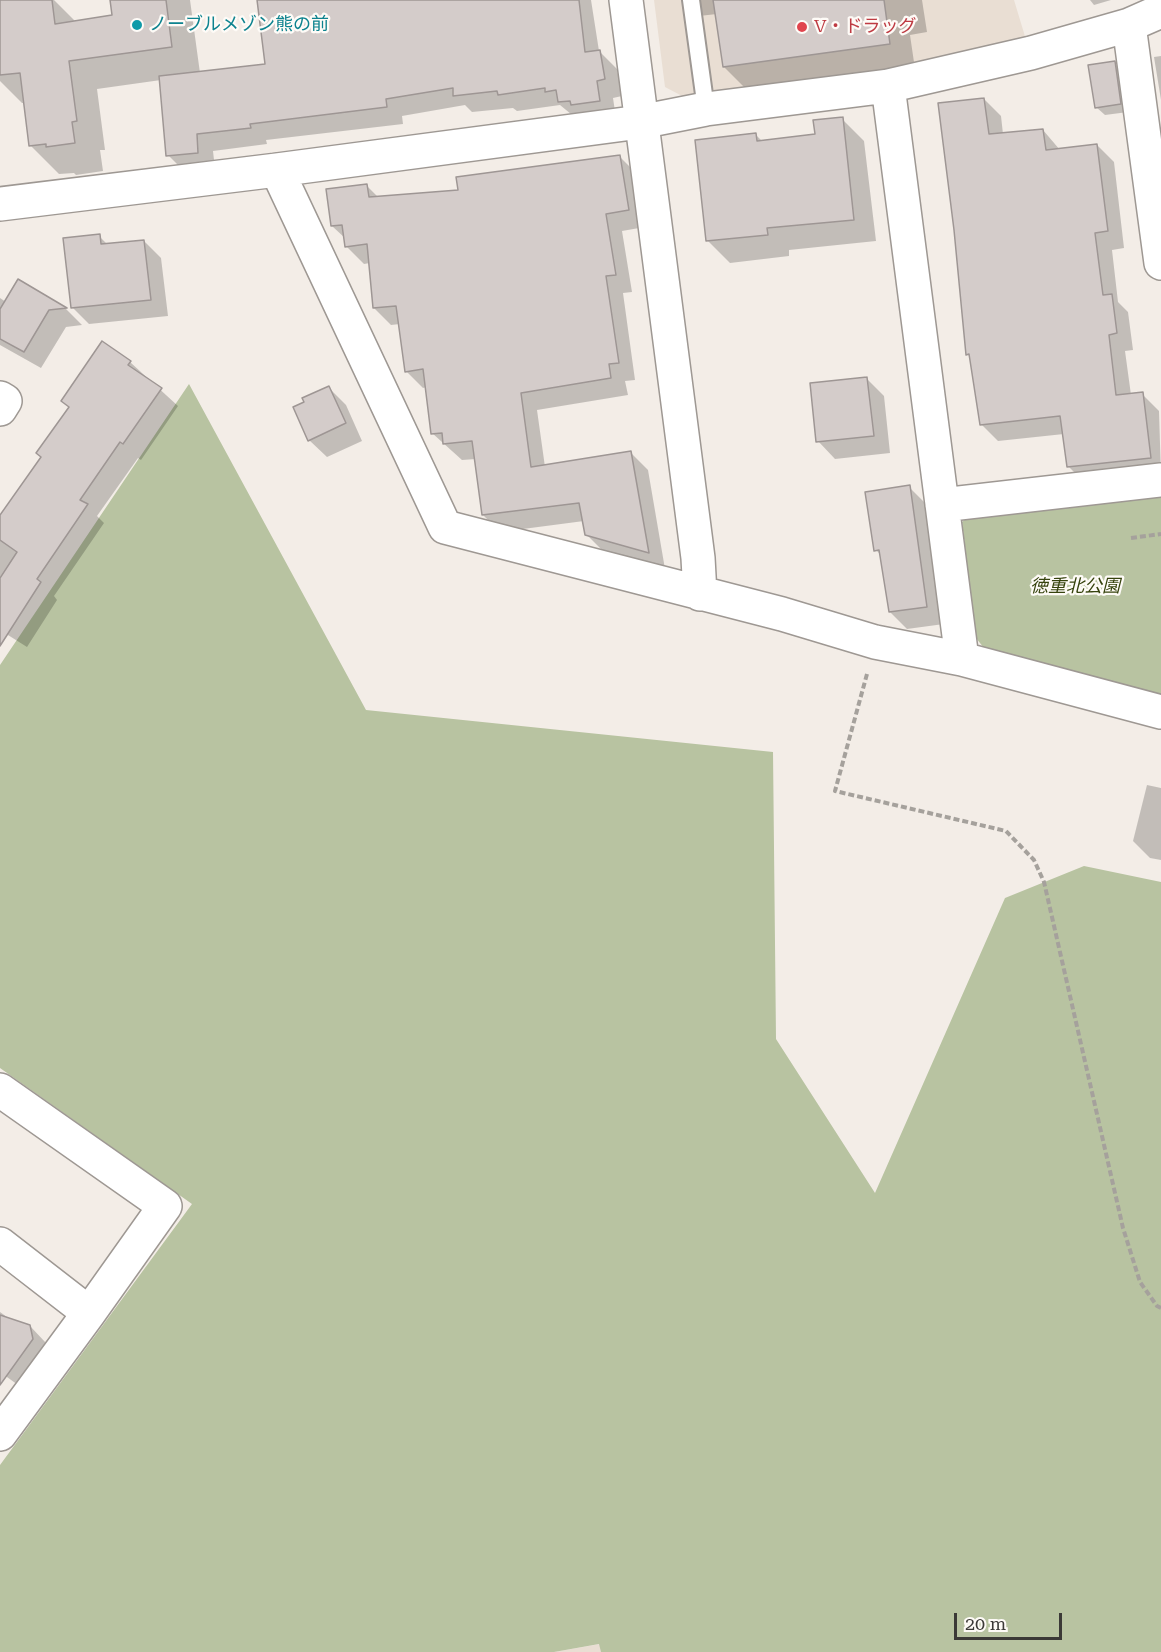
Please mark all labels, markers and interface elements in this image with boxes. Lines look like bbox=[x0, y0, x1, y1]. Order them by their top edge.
place label: ノーブルメゾン熊の前 bbox=[149, 14, 329, 36]
place label: V・ドラッグ bbox=[814, 16, 917, 38]
marker: ノーブルメゾン熊の前 bbox=[130, 18, 144, 32]
marker: V・ドラッグ bbox=[795, 20, 809, 34]
park label: 徳重北公園 bbox=[1030, 576, 1120, 598]
scale bar bbox=[957, 1601, 1065, 1639]
text: 20 m bbox=[965, 1613, 1006, 1634]

